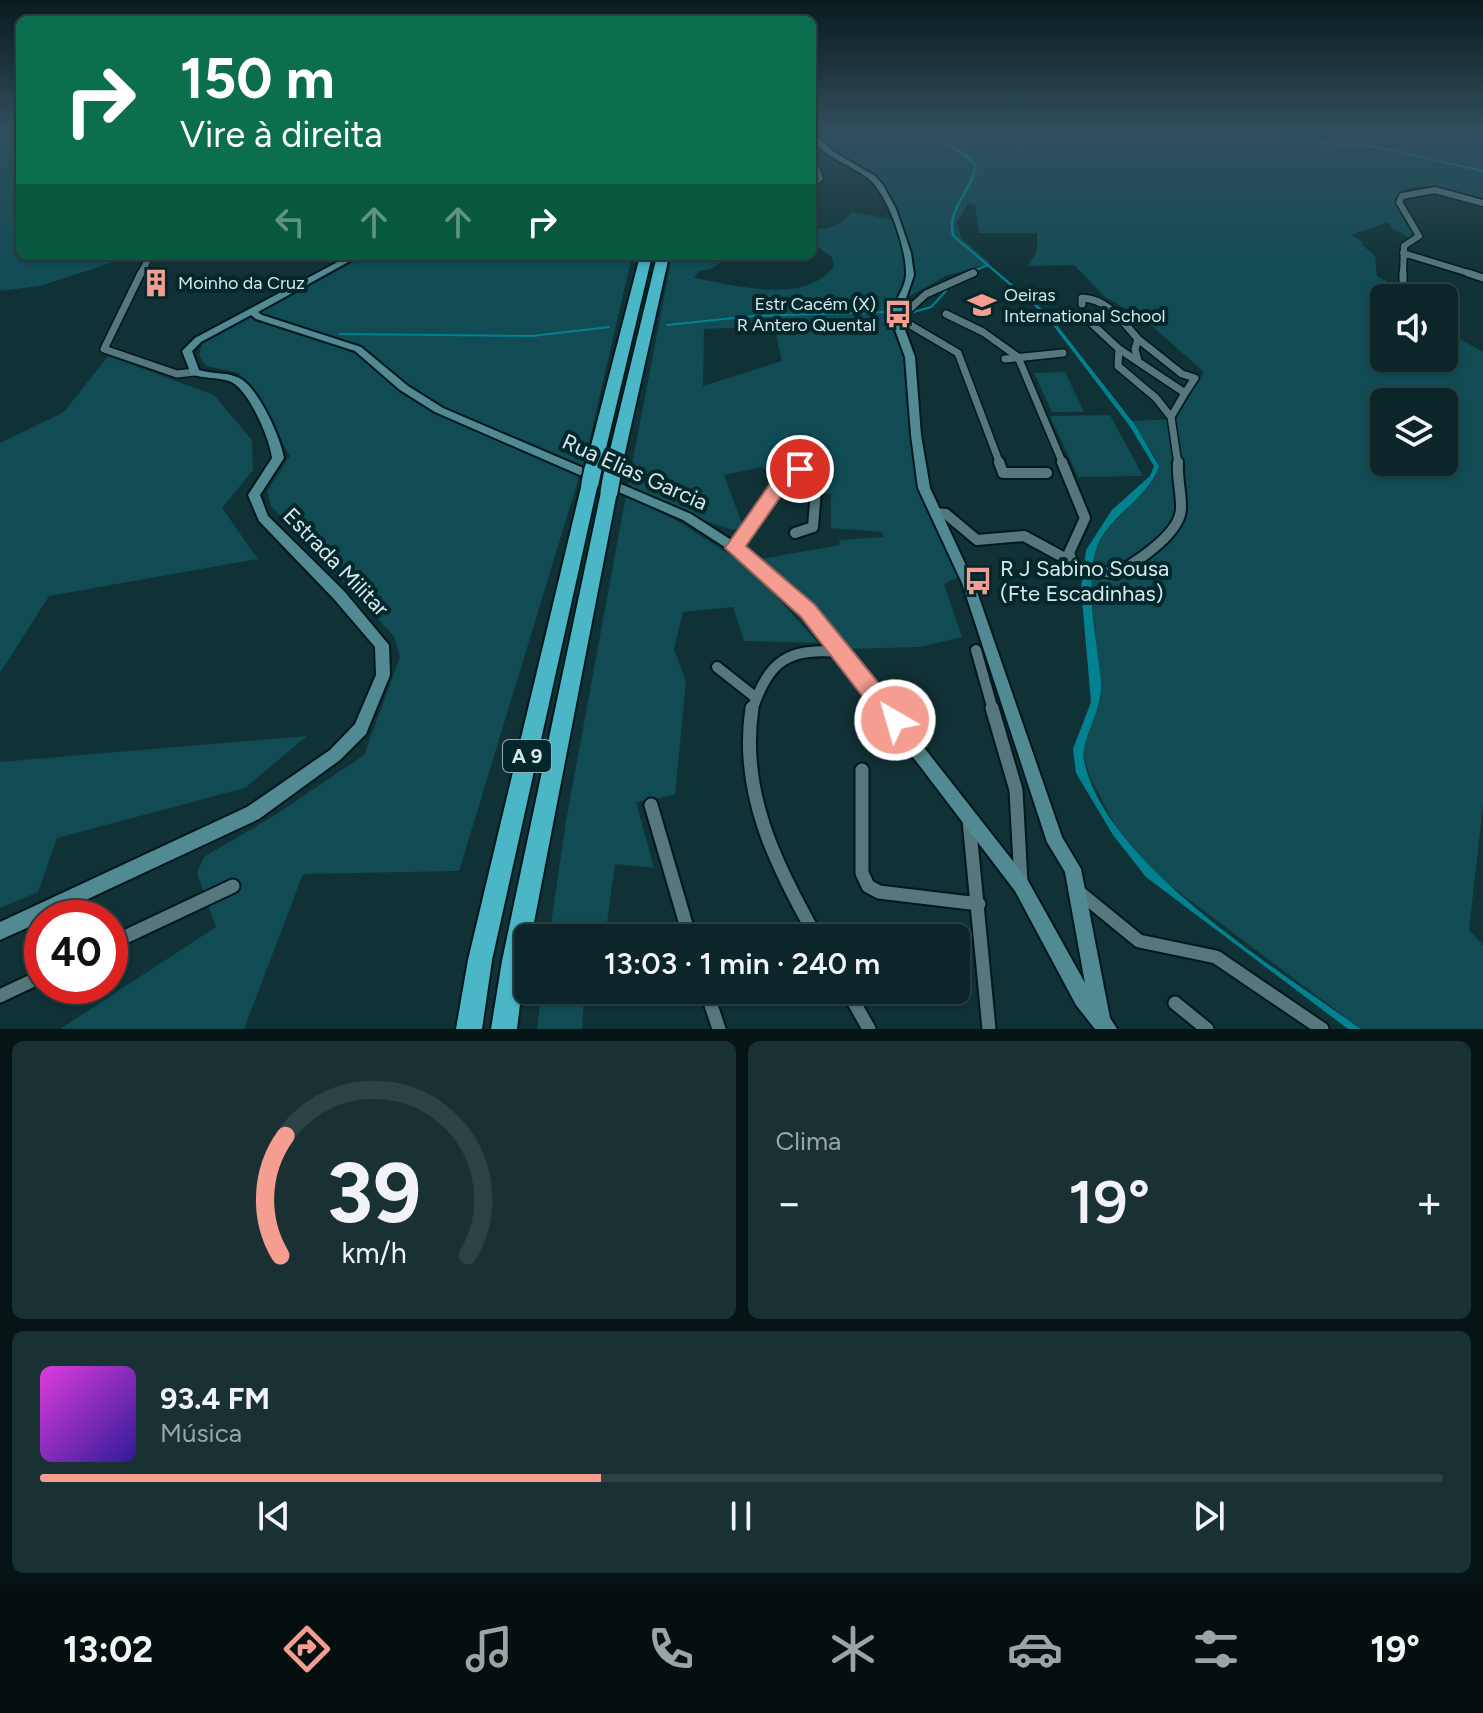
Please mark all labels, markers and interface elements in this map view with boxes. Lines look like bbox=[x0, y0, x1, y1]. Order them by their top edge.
text: 150 m bbox=[180, 45, 335, 112]
icon: right bbox=[48, 48, 152, 152]
text: Vire à direita bbox=[180, 113, 383, 156]
icon: left bbox=[268, 200, 312, 244]
icon: ahead bbox=[352, 200, 396, 244]
icon: ahead bbox=[436, 200, 480, 244]
icon: right bbox=[520, 200, 564, 244]
building icon: Moinho da Cruz bbox=[141, 268, 171, 298]
place label: Moinho da Cruz bbox=[178, 272, 305, 294]
place label: Oeiras International School bbox=[1004, 284, 1166, 327]
map controls bbox=[1370, 284, 1458, 476]
button: sound bbox=[1370, 284, 1458, 372]
school or university icon: Oeiras International School bbox=[967, 290, 997, 320]
place label: Estr Cacém (X) R Antero Quental bbox=[737, 293, 876, 336]
bus stop icon: Estr Cacém (X) R Antero Quental bbox=[883, 299, 913, 329]
button: layers bbox=[1370, 388, 1458, 476]
street label: Rua Elias Garcia bbox=[558, 428, 712, 516]
pin bbox=[766, 435, 834, 503]
icon: arrive bbox=[778, 447, 822, 491]
street label: Estrada Militar bbox=[278, 502, 395, 622]
place label: R J Sabino Sousa (Fte Escadinhas) bbox=[1000, 555, 1169, 607]
bus stop icon: R J Sabino Sousa (Fte Escadinhas) bbox=[963, 566, 993, 596]
position arrow bbox=[853, 678, 937, 762]
road number: A 9 bbox=[503, 740, 551, 772]
speed limit sign: 40 bbox=[24, 900, 128, 1004]
text: 13:03 · 1 min · 240 m bbox=[604, 945, 880, 982]
text: Clima bbox=[776, 1125, 841, 1157]
text: 39 bbox=[326, 1143, 421, 1243]
text: 19° bbox=[1068, 1166, 1150, 1238]
text: − bbox=[776, 1176, 803, 1229]
text: + bbox=[1416, 1176, 1443, 1229]
text: km/h bbox=[341, 1236, 406, 1270]
text: 93.4 FM bbox=[160, 1380, 270, 1417]
text: Música bbox=[160, 1417, 242, 1449]
icon: previous bbox=[252, 1494, 296, 1538]
icon: pause bbox=[719, 1494, 763, 1538]
icon: next bbox=[1187, 1494, 1231, 1538]
icon: directions bbox=[279, 1621, 335, 1677]
icon: music bbox=[461, 1621, 517, 1677]
icon: phone bbox=[643, 1621, 699, 1677]
icon: climate bbox=[825, 1621, 881, 1677]
icon: car bbox=[1007, 1621, 1063, 1677]
icon: filters bbox=[1188, 1621, 1244, 1677]
text: 13:02 bbox=[63, 1628, 153, 1671]
text: 19° bbox=[1370, 1628, 1420, 1671]

